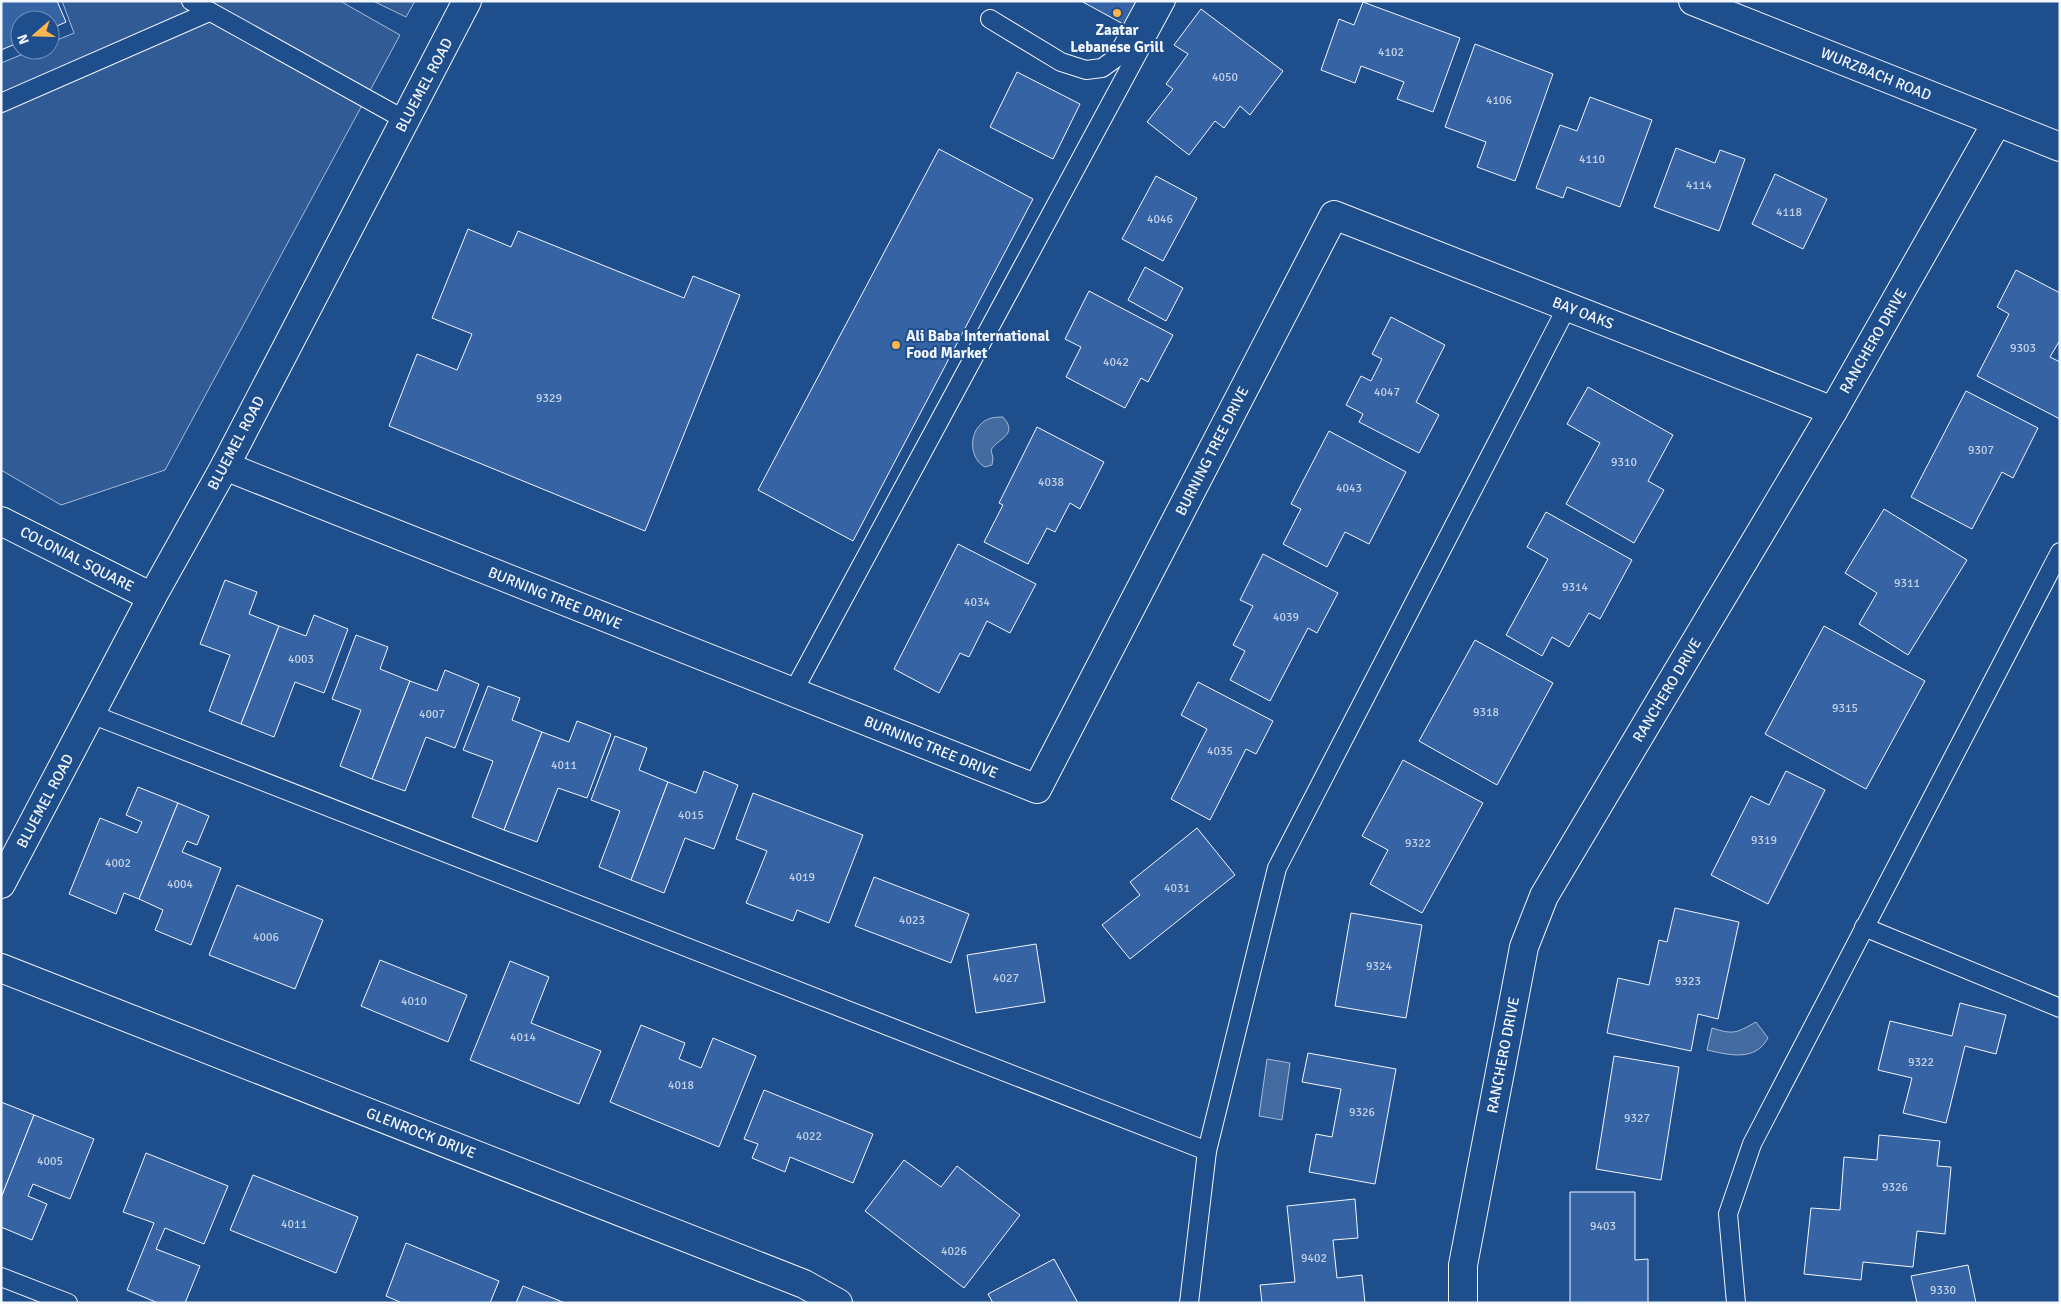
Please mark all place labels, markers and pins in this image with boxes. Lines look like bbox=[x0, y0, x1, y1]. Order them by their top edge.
marker: Zaatar Lebanese Grill bbox=[1111, 7, 1123, 19]
place label: Zaatar Lebanese Grill bbox=[1070, 21, 1164, 56]
place label: Ali Baba International Food Market bbox=[906, 327, 1050, 362]
marker: Ali Baba International Food Market bbox=[890, 339, 902, 351]

